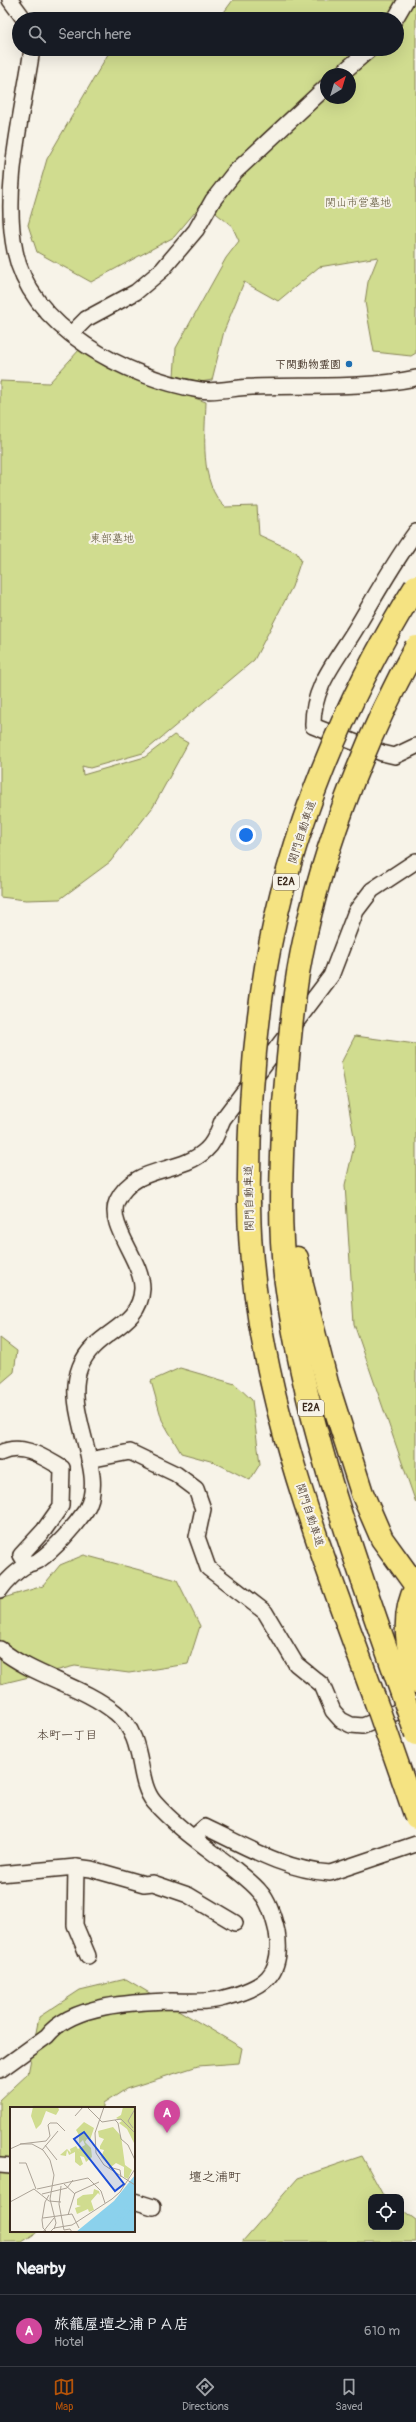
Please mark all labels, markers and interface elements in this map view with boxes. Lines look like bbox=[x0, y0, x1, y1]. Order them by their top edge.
search box bbox=[12, 12, 404, 56]
icon: search bbox=[26, 23, 48, 45]
text: Search here bbox=[58, 25, 131, 44]
north arrow bbox=[320, 68, 356, 104]
park label: 関山市営墓地 bbox=[325, 196, 391, 209]
place label: 下関動物霊園 bbox=[275, 358, 341, 371]
marker: 下関動物霊園 bbox=[344, 359, 354, 369]
park label: 東部墓地 bbox=[90, 532, 134, 545]
street label: 関門自動車道 bbox=[286, 799, 318, 865]
your location bbox=[236, 825, 256, 845]
road number: E2A bbox=[273, 874, 299, 890]
street label: 関門自動車道 bbox=[242, 1165, 256, 1231]
road number: E2A bbox=[298, 1400, 324, 1416]
street label: 関門自動車道 bbox=[294, 1482, 326, 1548]
district label: 本町一丁目 bbox=[37, 1728, 97, 1743]
pin: A bbox=[154, 2100, 180, 2133]
inset map bbox=[10, 2107, 135, 2232]
district label: 壇之浦町 bbox=[189, 2169, 241, 2185]
map controls bbox=[368, 2194, 404, 2230]
button: locate bbox=[368, 2194, 404, 2230]
text: Nearby bbox=[16, 2258, 65, 2279]
text: 旅籠屋壇之浦ＰＡ店 bbox=[54, 2315, 189, 2334]
text: A bbox=[25, 2323, 33, 2339]
text: 610 m bbox=[364, 2323, 400, 2339]
text: Hotel bbox=[54, 2334, 84, 2350]
tab: Map bbox=[53, 2376, 75, 2413]
tab: Directions bbox=[182, 2376, 229, 2413]
tab: Saved bbox=[335, 2376, 363, 2413]

